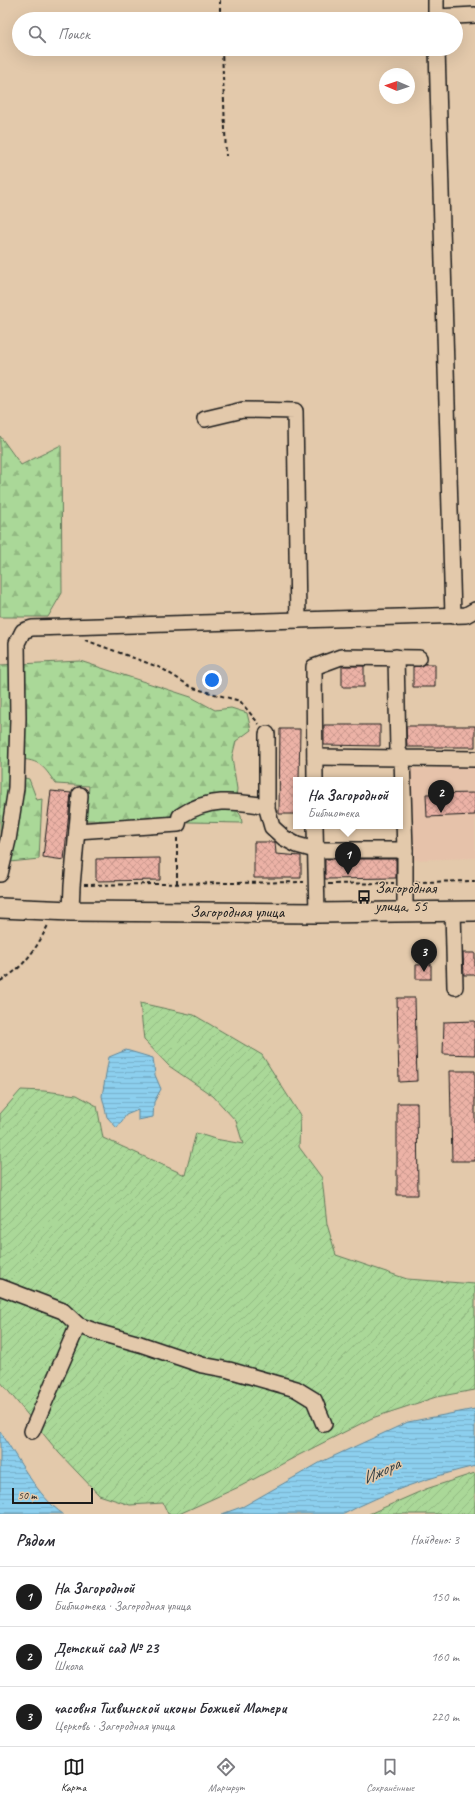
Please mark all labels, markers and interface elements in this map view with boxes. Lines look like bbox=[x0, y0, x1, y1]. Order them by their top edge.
search box bbox=[12, 12, 463, 56]
icon: search bbox=[26, 23, 48, 45]
text: Поиск bbox=[58, 25, 90, 44]
north arrow bbox=[379, 68, 415, 104]
your location bbox=[202, 670, 222, 690]
popup bbox=[293, 777, 403, 829]
pin: 2 bbox=[428, 780, 454, 813]
text: На Загородной bbox=[308, 786, 388, 805]
text: Библиотека bbox=[308, 805, 359, 821]
pin: 1 bbox=[335, 842, 361, 875]
place label: Загородная улица, 55 bbox=[374, 878, 437, 916]
bus stop icon: Загородная улица, 55 bbox=[356, 889, 372, 905]
street label: Загородная улица bbox=[190, 902, 286, 922]
pin: 3 bbox=[411, 939, 437, 972]
water label: Ижора bbox=[359, 1452, 405, 1489]
scale bar bbox=[12, 1486, 93, 1505]
text: 50 m bbox=[18, 1488, 37, 1502]
text: Рядом bbox=[16, 1530, 54, 1551]
text: Найдено: 3 bbox=[411, 1532, 459, 1548]
text: На Загородной bbox=[54, 1579, 134, 1598]
text: 1 bbox=[26, 1589, 32, 1605]
text: 150 m bbox=[431, 1589, 459, 1605]
text: Библиотека · Загородная улица bbox=[54, 1598, 190, 1614]
text: Детский сад № 23 bbox=[54, 1639, 158, 1658]
text: 2 bbox=[26, 1649, 32, 1665]
text: 160 m bbox=[431, 1649, 459, 1665]
text: Школа bbox=[54, 1658, 83, 1674]
text: часовня Тихвинской иконы Божией Матери bbox=[54, 1699, 286, 1718]
text: 3 bbox=[26, 1709, 32, 1725]
text: 220 m bbox=[431, 1709, 459, 1725]
text: Церковь · Загородная улица bbox=[54, 1718, 174, 1734]
tab: Карта bbox=[61, 1756, 86, 1794]
tab: Маршрут bbox=[208, 1756, 244, 1794]
tab: Сохранённые bbox=[366, 1756, 414, 1794]

